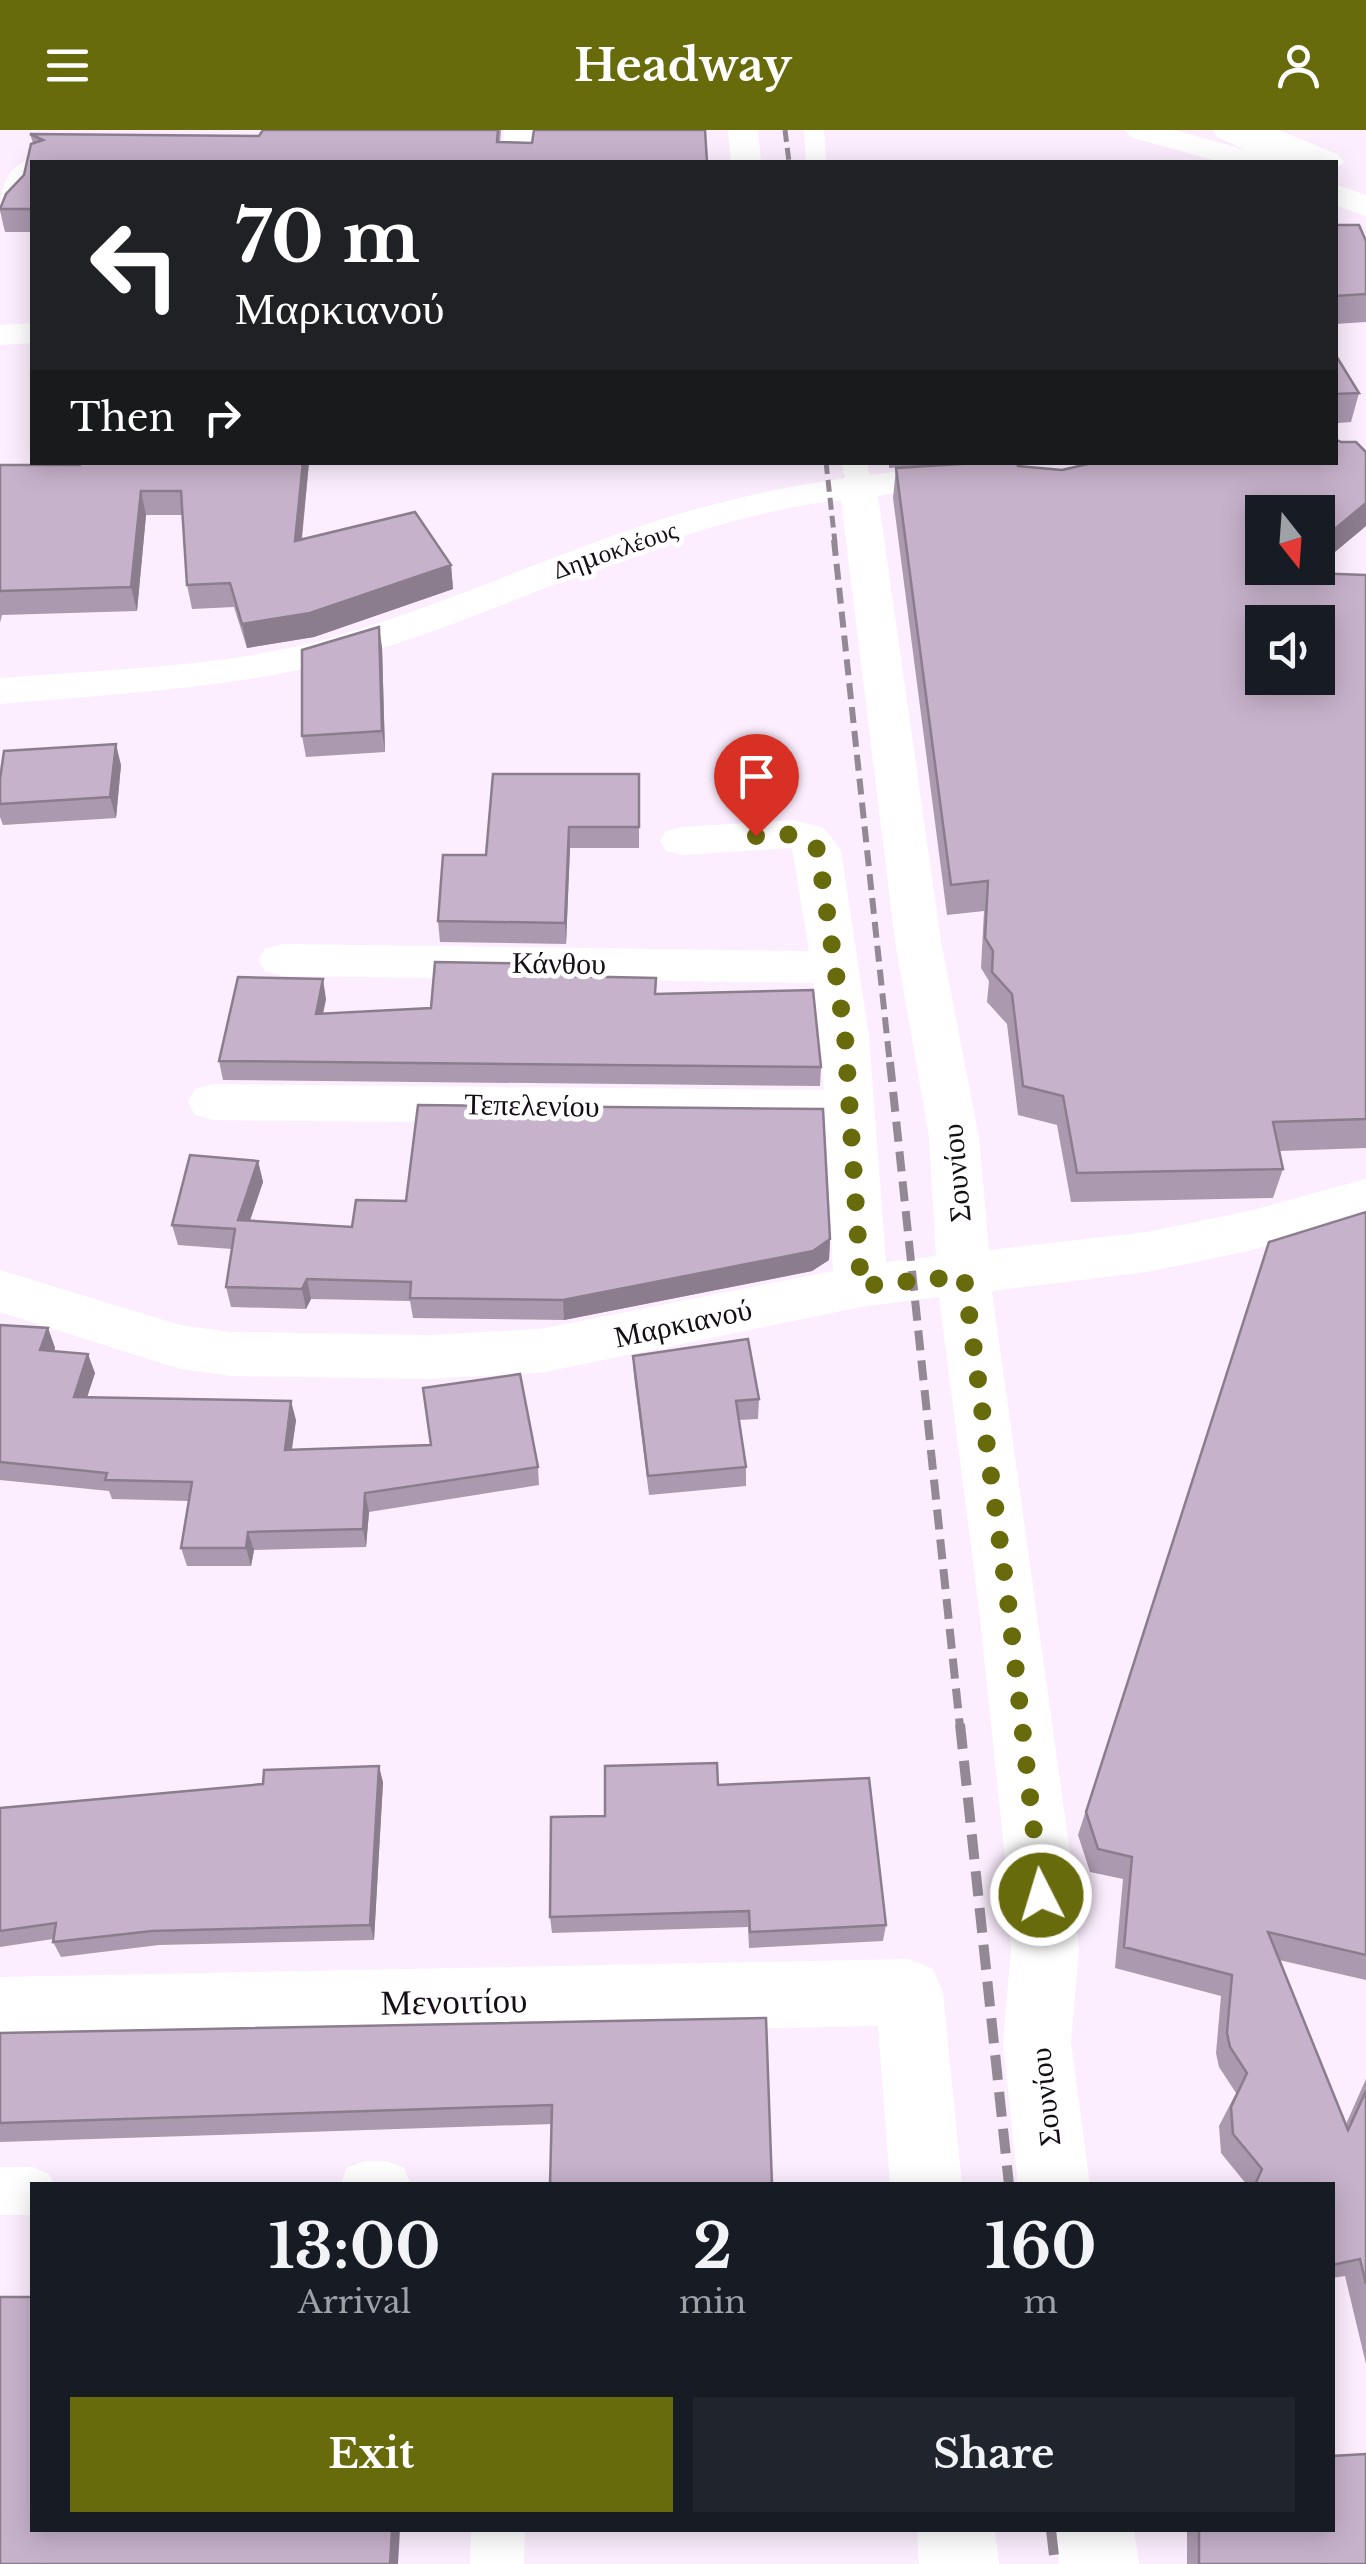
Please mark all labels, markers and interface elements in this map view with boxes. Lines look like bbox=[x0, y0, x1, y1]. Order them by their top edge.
text: Headway bbox=[574, 37, 792, 93]
icon: menu bbox=[40, 38, 95, 93]
icon: person bbox=[1271, 38, 1326, 93]
text: 70 m bbox=[235, 194, 420, 281]
icon: left bbox=[70, 200, 200, 330]
text: Μαρκιανού bbox=[235, 280, 445, 336]
icon: right bbox=[195, 390, 250, 445]
text: Then bbox=[70, 394, 175, 441]
north arrow bbox=[1245, 495, 1335, 585]
map controls bbox=[1245, 495, 1335, 695]
street label: Δημοκλέους bbox=[549, 514, 681, 586]
button: sound bbox=[1245, 605, 1335, 695]
pin bbox=[714, 734, 799, 837]
icon: arrive bbox=[729, 749, 784, 804]
street label: Κάνθου bbox=[512, 944, 606, 982]
street label: Τεπελενίου bbox=[464, 1085, 600, 1125]
street label: Σουνίου bbox=[933, 1122, 979, 1224]
street label: Μαρκιανού bbox=[611, 1290, 755, 1356]
position arrow bbox=[989, 1843, 1093, 1947]
street label: Μενοιτίου bbox=[380, 1978, 528, 2024]
street label: Σουνίου bbox=[1021, 2046, 1069, 2148]
text: 13:00 bbox=[268, 2210, 440, 2284]
text: 2 bbox=[693, 2210, 732, 2284]
text: 160 bbox=[985, 2210, 1097, 2284]
text: Arrival bbox=[298, 2282, 411, 2322]
text: min bbox=[679, 2282, 746, 2322]
text: m bbox=[1023, 2282, 1058, 2322]
button: Exit bbox=[70, 2397, 673, 2512]
button: Share bbox=[693, 2397, 1295, 2512]

